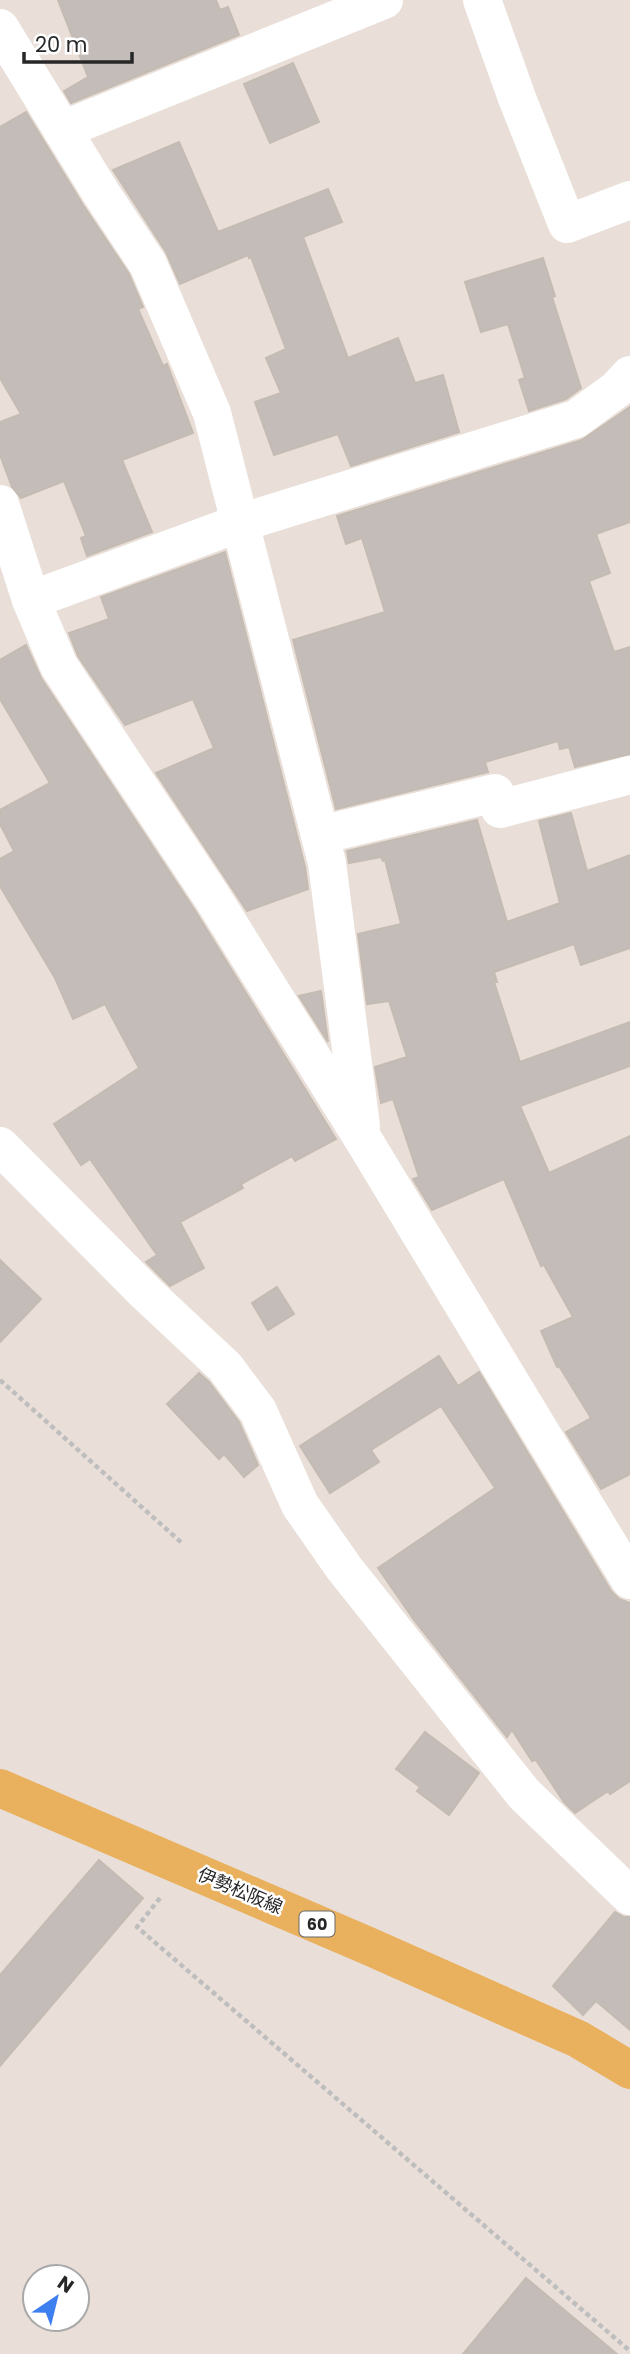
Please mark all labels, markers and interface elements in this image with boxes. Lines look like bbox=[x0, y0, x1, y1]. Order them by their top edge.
scale bar bbox=[24, 21, 133, 65]
text: 20 m bbox=[35, 30, 88, 59]
street label: 伊勢松阪線 bbox=[194, 1861, 287, 1920]
road number: 60 bbox=[300, 1912, 334, 1936]
north arrow bbox=[21, 2263, 91, 2333]
text: N bbox=[52, 2269, 79, 2300]

